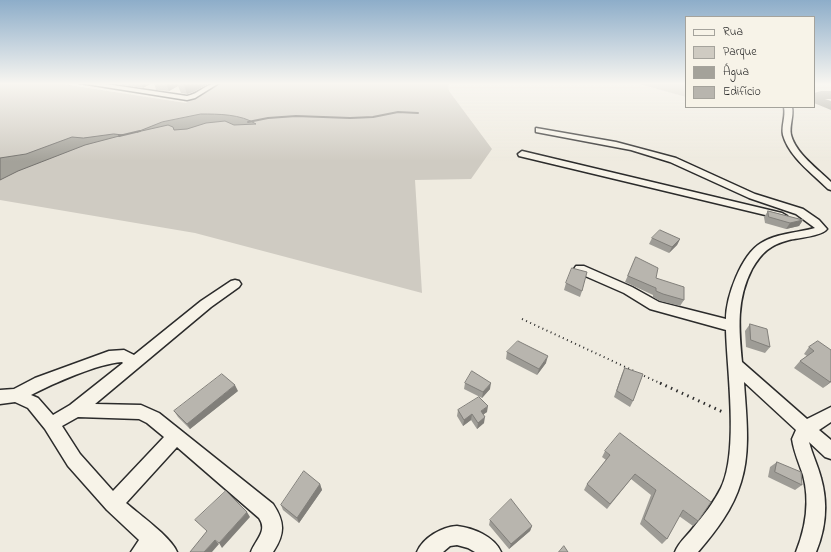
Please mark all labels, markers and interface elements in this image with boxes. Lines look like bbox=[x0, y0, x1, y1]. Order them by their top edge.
legend bbox=[685, 16, 815, 108]
text: Rua bbox=[723, 23, 743, 41]
text: Parque bbox=[723, 43, 757, 61]
text: Água bbox=[723, 63, 749, 81]
text: Edifício bbox=[723, 83, 761, 101]

